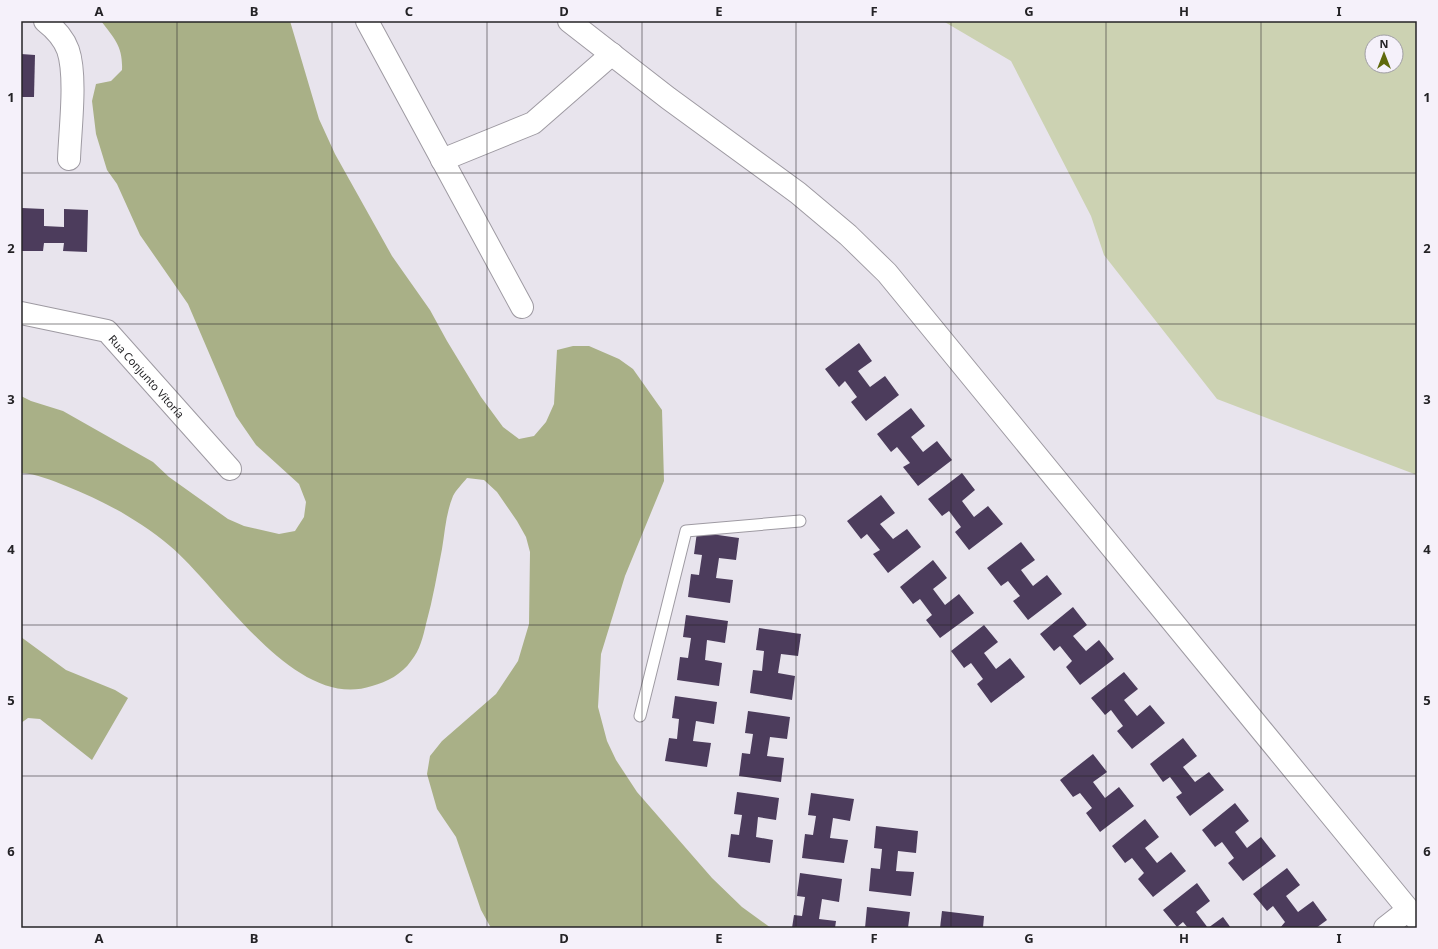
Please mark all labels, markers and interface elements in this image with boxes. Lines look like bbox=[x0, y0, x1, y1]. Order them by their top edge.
text: A bbox=[95, 2, 104, 20]
text: B bbox=[250, 2, 258, 20]
text: C bbox=[405, 2, 413, 20]
text: D bbox=[559, 2, 569, 20]
text: E bbox=[715, 2, 723, 20]
text: F bbox=[870, 2, 878, 20]
text: G bbox=[1024, 2, 1034, 20]
text: H bbox=[1179, 2, 1189, 20]
text: I bbox=[1336, 2, 1342, 20]
north arrow bbox=[1364, 34, 1404, 74]
text: N bbox=[1380, 36, 1388, 51]
text: 1 bbox=[7, 88, 15, 106]
text: 1 bbox=[1423, 88, 1431, 106]
text: 2 bbox=[7, 239, 15, 257]
text: 2 bbox=[1423, 239, 1431, 257]
street label: Rua Conjunto Vitoría bbox=[106, 331, 188, 421]
text: 3 bbox=[7, 390, 15, 408]
text: 3 bbox=[1423, 390, 1431, 408]
text: 4 bbox=[7, 540, 15, 558]
text: 4 bbox=[1423, 540, 1431, 558]
text: 5 bbox=[7, 691, 15, 709]
text: 5 bbox=[1423, 691, 1431, 709]
text: 6 bbox=[7, 842, 15, 860]
text: 6 bbox=[1423, 842, 1431, 860]
text: A bbox=[95, 929, 104, 947]
text: B bbox=[250, 929, 258, 947]
text: C bbox=[405, 929, 413, 947]
text: D bbox=[559, 929, 569, 947]
text: E bbox=[715, 929, 723, 947]
text: F bbox=[870, 929, 878, 947]
text: G bbox=[1024, 929, 1034, 947]
text: H bbox=[1179, 929, 1189, 947]
text: I bbox=[1336, 929, 1342, 947]

